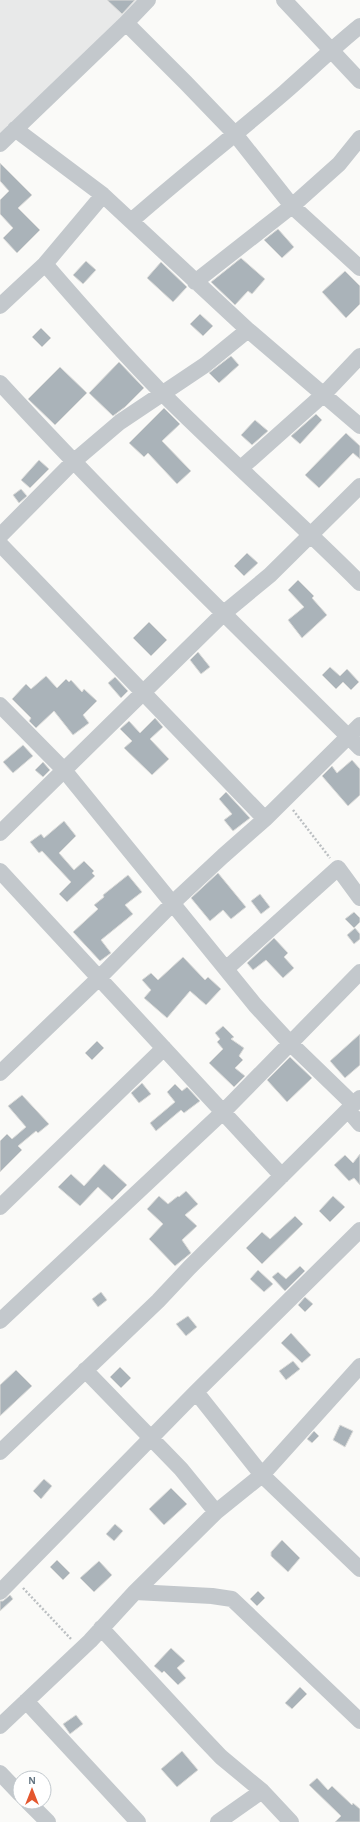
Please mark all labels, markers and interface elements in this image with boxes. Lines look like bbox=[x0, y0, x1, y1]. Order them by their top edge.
north arrow bbox=[12, 1770, 52, 1810]
text: N bbox=[28, 1775, 36, 1786]

